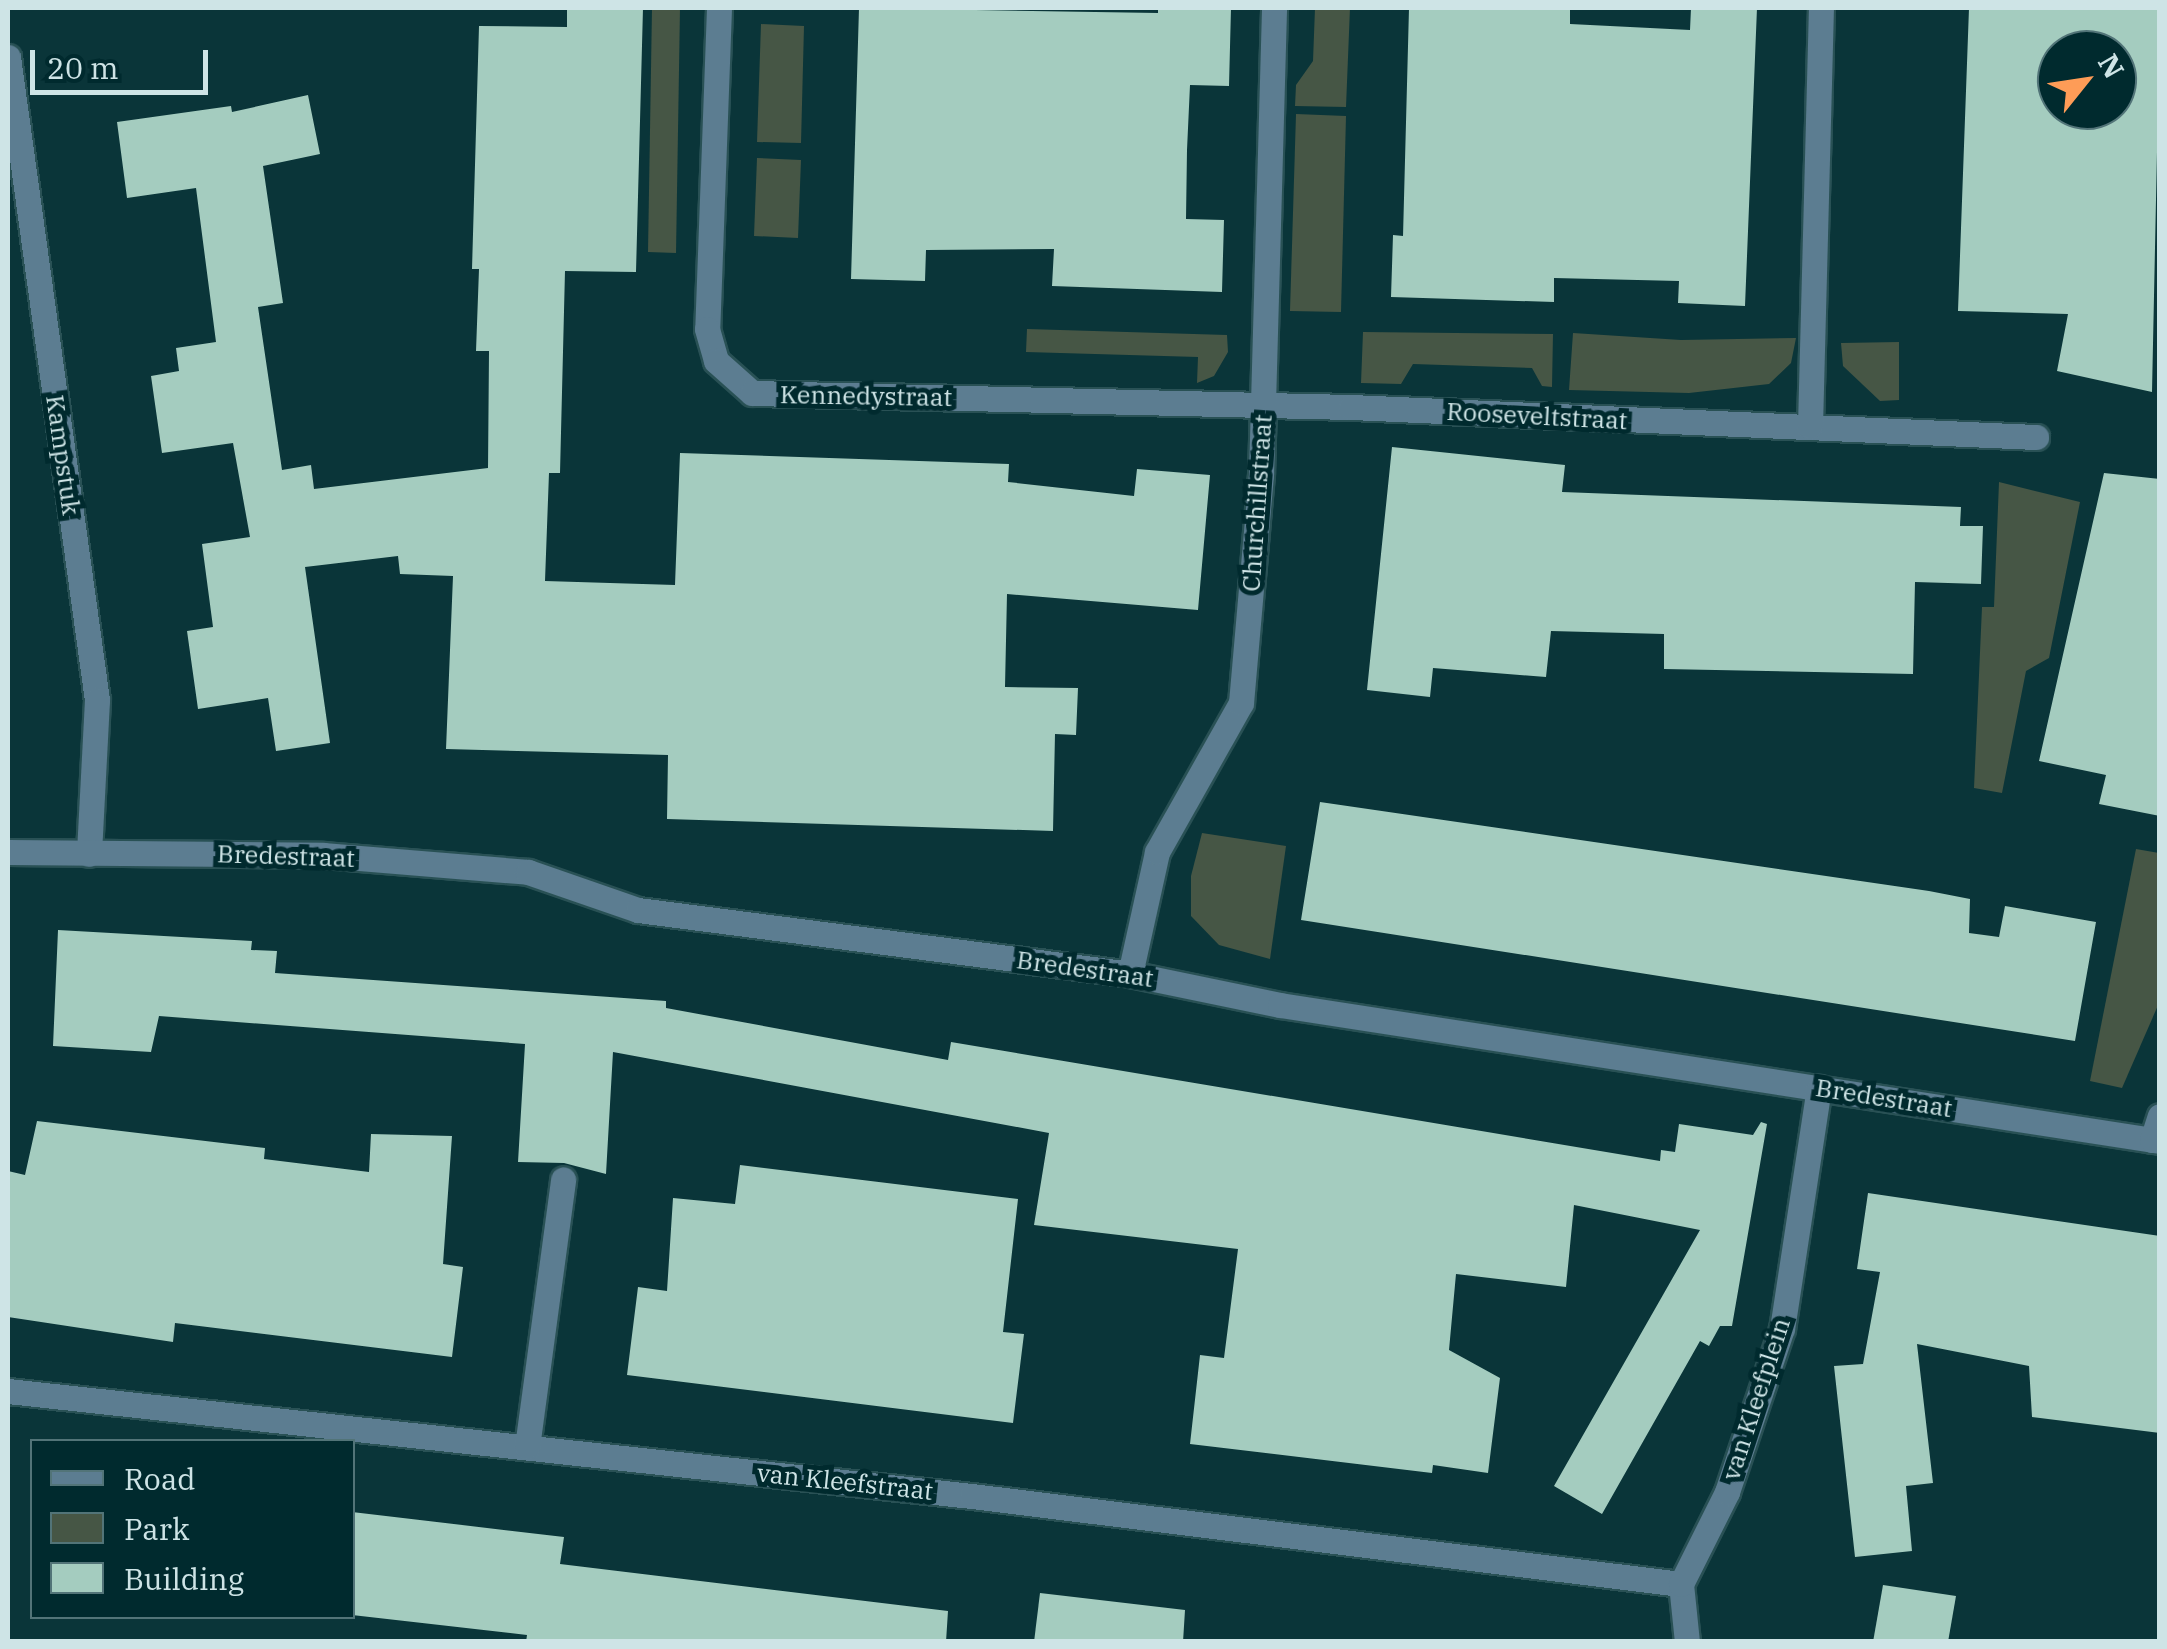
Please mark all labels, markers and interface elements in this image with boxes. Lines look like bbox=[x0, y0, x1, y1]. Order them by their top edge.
scale bar bbox=[35, 30, 212, 92]
north arrow bbox=[2037, 30, 2137, 130]
text: N bbox=[2090, 47, 2133, 85]
text: 20 m bbox=[47, 48, 119, 87]
street label: Kennedystraat bbox=[780, 379, 952, 413]
street label: Kampstuk bbox=[40, 393, 86, 517]
street label: Rooseveltstraat bbox=[1446, 396, 1628, 436]
street label: Churchillstraat bbox=[1236, 413, 1278, 593]
street label: Bredestraat bbox=[217, 839, 355, 873]
street label: Bredestraat bbox=[1015, 945, 1155, 993]
street label: Bredestraat bbox=[1814, 1072, 1954, 1124]
street label: van Kleefplein bbox=[1716, 1314, 1796, 1484]
legend bbox=[30, 1439, 355, 1619]
street label: van Kleefstraat bbox=[756, 1458, 934, 1506]
text: Road bbox=[124, 1459, 196, 1498]
text: Park bbox=[124, 1509, 190, 1548]
text: Building bbox=[124, 1559, 244, 1598]

